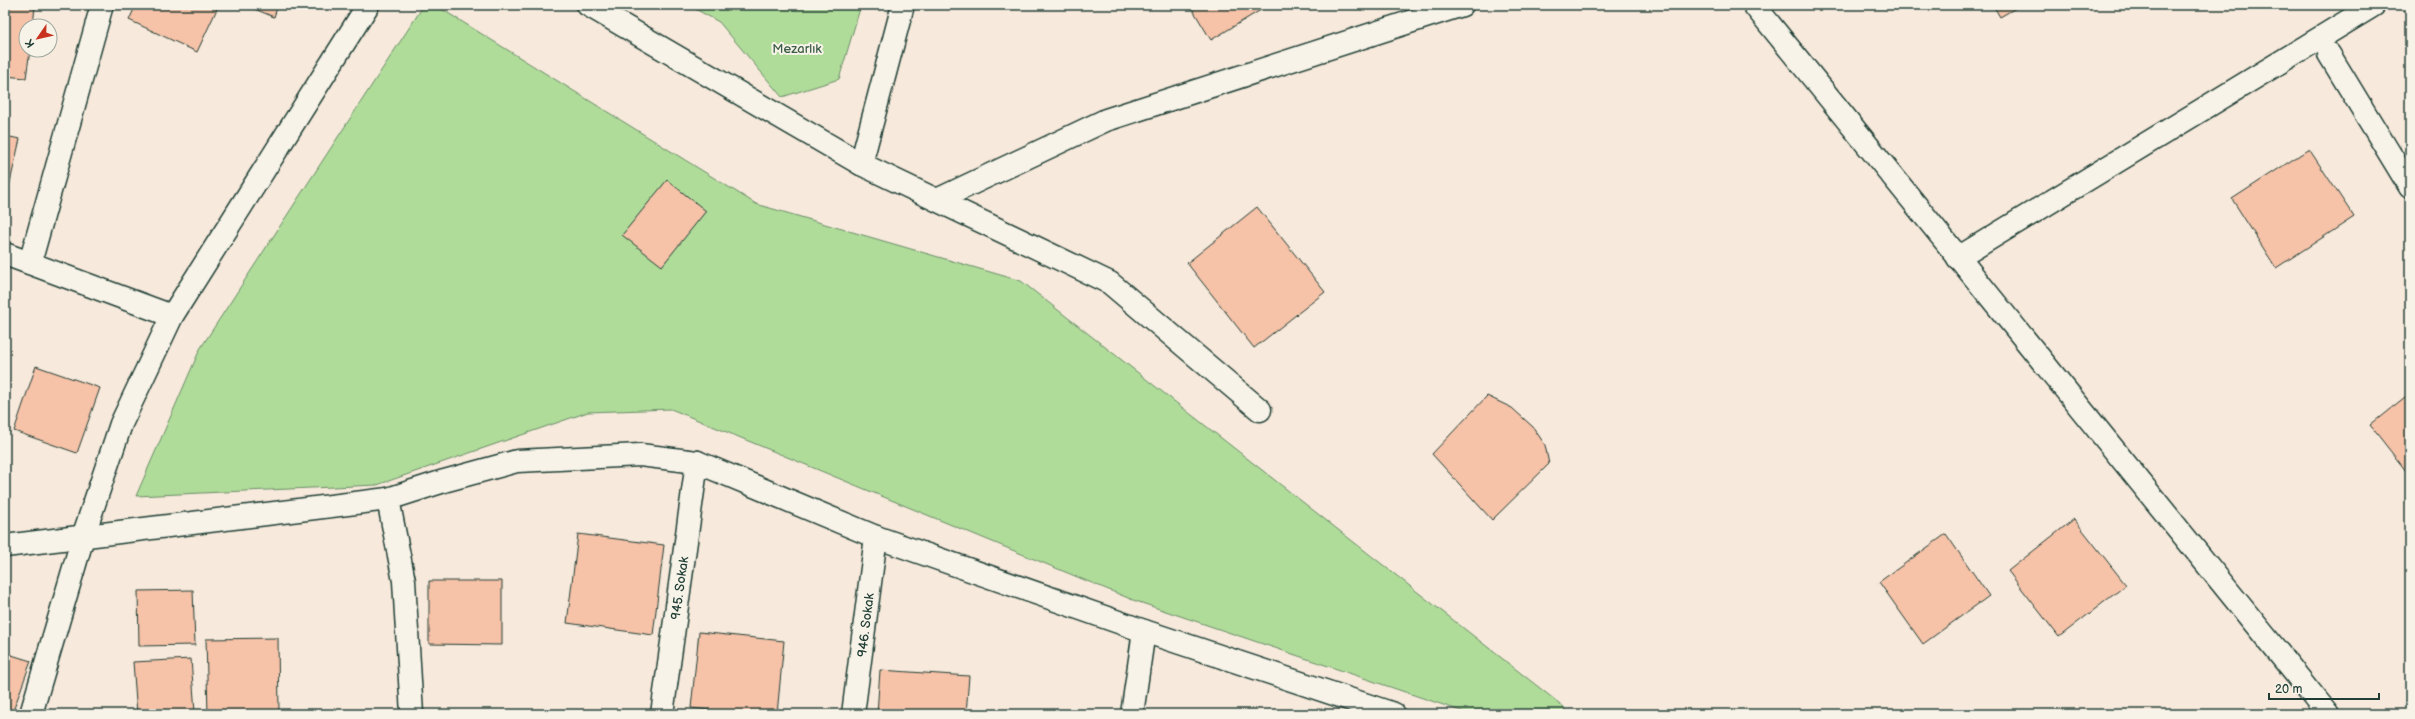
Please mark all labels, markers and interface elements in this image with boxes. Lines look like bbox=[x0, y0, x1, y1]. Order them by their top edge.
north arrow bbox=[18, 18, 58, 58]
text: K bbox=[22, 36, 38, 50]
park label: Mezarlık bbox=[772, 41, 822, 57]
street label: 945. Sokak bbox=[668, 555, 692, 621]
street label: 946. Sokak bbox=[854, 592, 878, 658]
scale bar bbox=[2269, 675, 2379, 701]
text: 20 m bbox=[2275, 682, 2302, 697]

